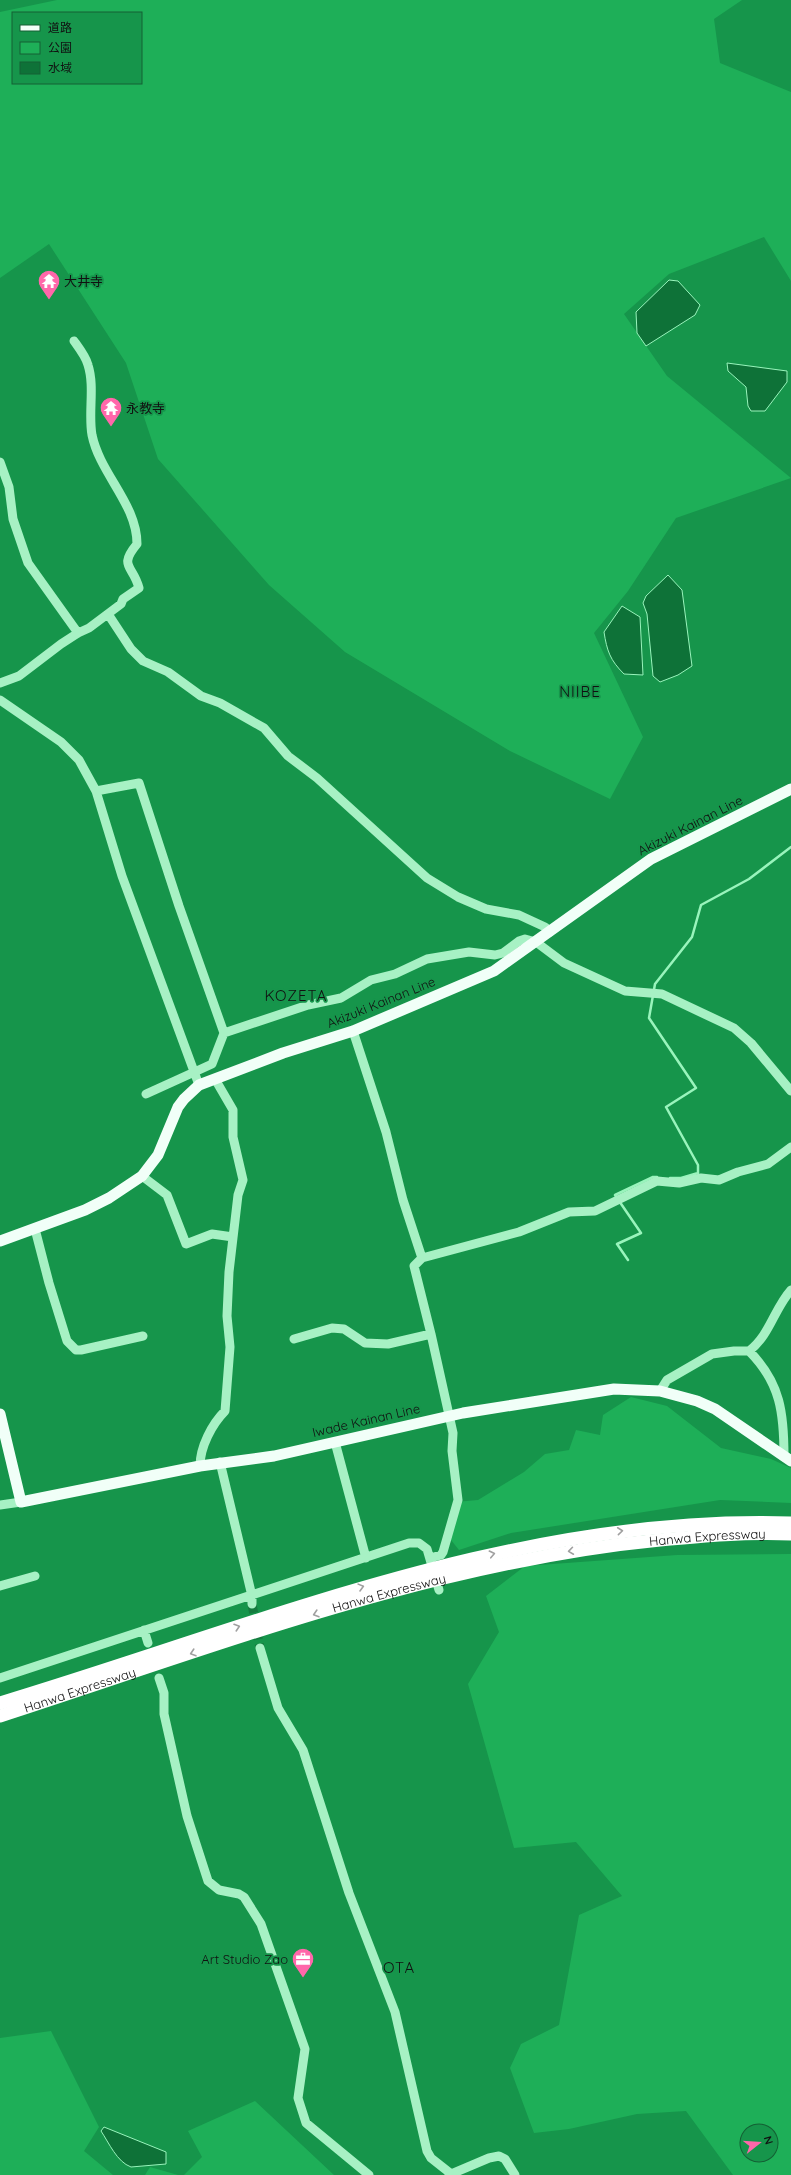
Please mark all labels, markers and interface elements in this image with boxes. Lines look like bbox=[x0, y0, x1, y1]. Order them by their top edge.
legend bbox=[12, 12, 142, 84]
text: 道路 bbox=[48, 20, 72, 35]
text: 公園 bbox=[48, 40, 72, 55]
text: 水域 bbox=[48, 60, 72, 75]
temple icon: 大井寺 bbox=[36, 268, 62, 301]
place label: 大井寺 bbox=[64, 273, 103, 289]
temple icon: 永教寺 bbox=[98, 395, 124, 428]
place label: 永教寺 bbox=[126, 400, 165, 416]
district label: NIIBE bbox=[559, 682, 601, 701]
street label: Akizuki Kainan Line bbox=[635, 792, 745, 858]
street label: Akizuki Kainan Line bbox=[324, 973, 438, 1031]
district label: KOZETA bbox=[264, 986, 328, 1005]
street label: Iwade Kainan Line bbox=[311, 1400, 421, 1440]
street label: Hanwa Expressway bbox=[648, 1525, 766, 1549]
one-way arrow bbox=[617, 1527, 623, 1536]
one-way arrow bbox=[568, 1546, 574, 1555]
one-way arrow bbox=[489, 1551, 495, 1559]
street label: Hanwa Expressway bbox=[330, 1570, 447, 1616]
one-way arrow bbox=[358, 1584, 364, 1592]
one-way arrow bbox=[313, 1609, 320, 1618]
one-way arrow bbox=[233, 1623, 240, 1631]
one-way arrow bbox=[189, 1648, 196, 1657]
street label: Hanwa Expressway bbox=[22, 1664, 138, 1716]
office icon: Art Studio Zao bbox=[290, 1946, 316, 1979]
place label: Art Studio Zao bbox=[201, 1951, 288, 1967]
district label: OTA bbox=[383, 1958, 415, 1977]
north arrow bbox=[739, 2123, 779, 2163]
text: N bbox=[761, 2134, 776, 2146]

